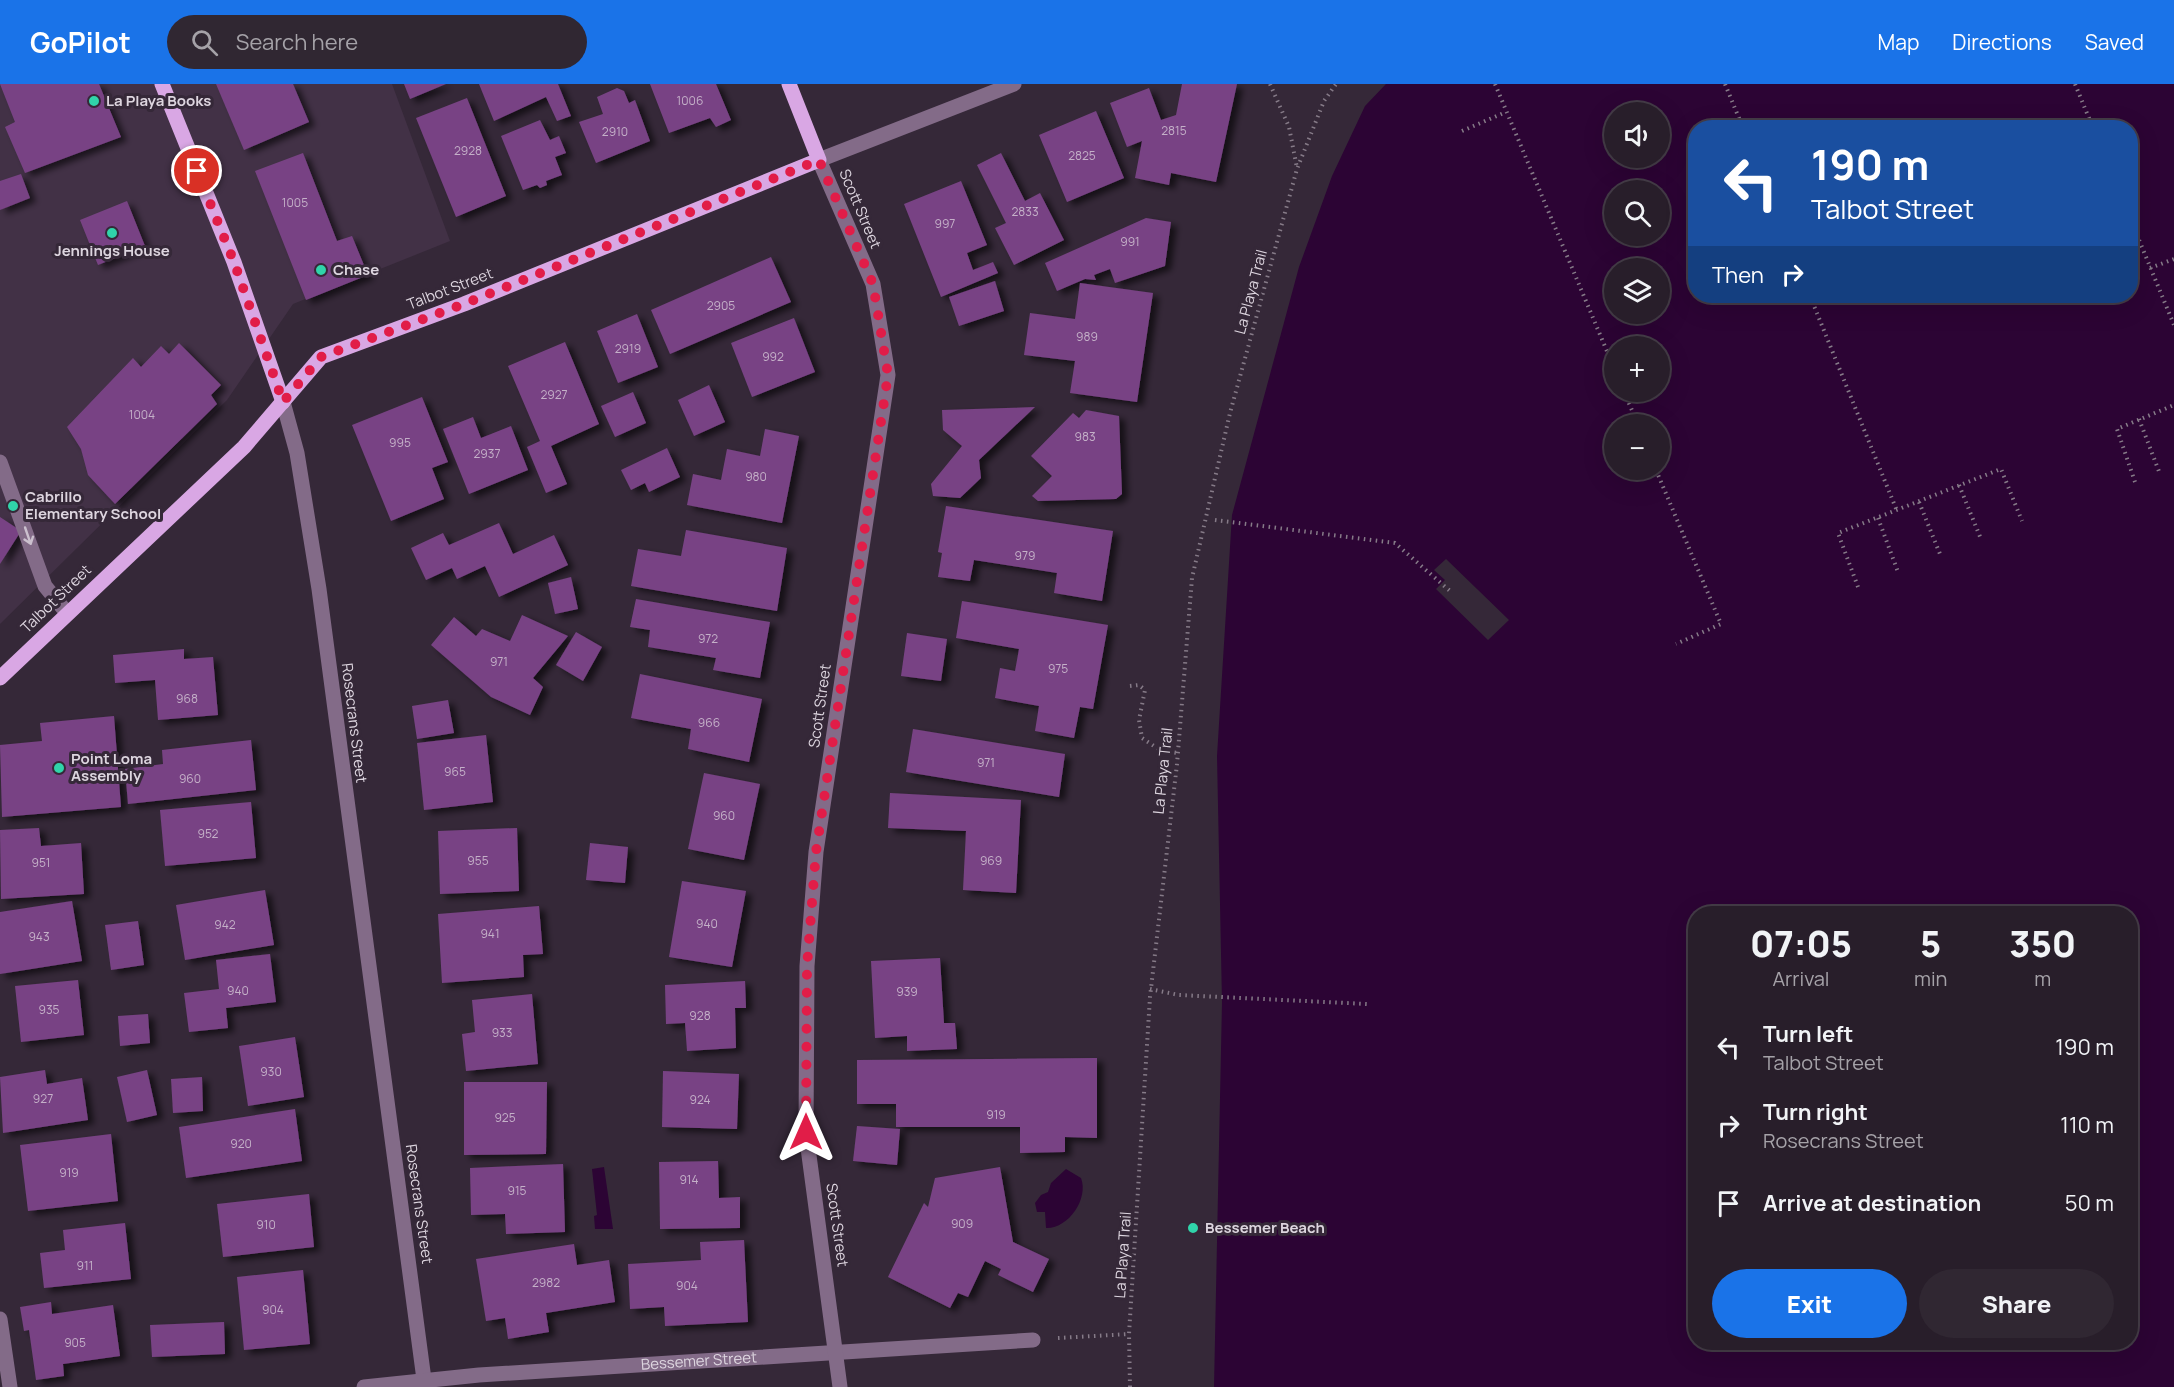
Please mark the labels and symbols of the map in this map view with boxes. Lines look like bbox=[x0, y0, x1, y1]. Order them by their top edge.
place label: La Playa Books bbox=[106, 90, 211, 111]
house number: 1006 bbox=[677, 92, 703, 109]
marker: La Playa Books bbox=[87, 94, 101, 108]
house number: 2815 bbox=[1161, 122, 1187, 139]
house number: 2910 bbox=[602, 123, 628, 140]
house number: 2928 bbox=[454, 142, 482, 159]
pin bbox=[171, 145, 222, 196]
house number: 2825 bbox=[1068, 147, 1096, 164]
street label: Scott Street bbox=[834, 166, 887, 252]
house number: 1005 bbox=[282, 194, 308, 211]
house number: 2833 bbox=[1011, 203, 1039, 220]
house number: 997 bbox=[935, 215, 955, 232]
marker: Jennings House bbox=[105, 226, 119, 240]
house number: 991 bbox=[1120, 233, 1140, 250]
place label: Jennings House bbox=[54, 240, 170, 261]
street label: La Playa Trail bbox=[1229, 247, 1272, 337]
place label: Chase bbox=[333, 259, 379, 280]
marker: Chase bbox=[314, 263, 328, 277]
street label: Talbot Street bbox=[404, 263, 496, 315]
house number: 2905 bbox=[707, 297, 735, 314]
house number: 989 bbox=[1076, 328, 1098, 345]
house number: 2919 bbox=[615, 340, 641, 357]
house number: 992 bbox=[762, 348, 784, 365]
house number: 2927 bbox=[540, 386, 568, 403]
house number: 1004 bbox=[129, 406, 155, 423]
house number: 983 bbox=[1074, 428, 1096, 445]
house number: 995 bbox=[389, 434, 411, 451]
house number: 2937 bbox=[474, 445, 500, 462]
house number: 980 bbox=[745, 468, 767, 485]
place label: Cabrillo Elementary School bbox=[25, 486, 161, 524]
marker: Cabrillo Elementary School bbox=[6, 499, 20, 513]
one-way arrow bbox=[24, 526, 35, 545]
house number: 979 bbox=[1015, 547, 1035, 564]
street label: Talbot Street bbox=[16, 560, 96, 638]
house number: 972 bbox=[698, 630, 718, 647]
house number: 971 bbox=[490, 653, 508, 670]
house number: 975 bbox=[1048, 660, 1068, 677]
street label: Rosecrans Street bbox=[337, 662, 372, 784]
street label: Scott Street bbox=[803, 663, 836, 749]
house number: 968 bbox=[176, 690, 198, 707]
house number: 966 bbox=[698, 714, 720, 731]
street label: La Playa Trail bbox=[1148, 727, 1177, 815]
place label: Point Loma Assembly bbox=[71, 748, 152, 786]
house number: 971 bbox=[977, 754, 995, 771]
marker: Point Loma Assembly bbox=[52, 761, 66, 775]
house number: 965 bbox=[444, 763, 466, 780]
house number: 960 bbox=[179, 770, 201, 787]
house number: 960 bbox=[713, 807, 735, 824]
house number: 952 bbox=[198, 825, 219, 842]
house number: 955 bbox=[467, 852, 489, 869]
house number: 969 bbox=[980, 852, 1002, 869]
house number: 951 bbox=[31, 854, 51, 871]
house number: 940 bbox=[696, 915, 718, 932]
house number: 942 bbox=[214, 916, 236, 933]
house number: 941 bbox=[480, 925, 500, 942]
house number: 943 bbox=[28, 928, 50, 945]
house number: 940 bbox=[227, 982, 249, 999]
house number: 939 bbox=[896, 983, 918, 1000]
house number: 935 bbox=[38, 1001, 60, 1018]
house number: 928 bbox=[689, 1007, 711, 1024]
house number: 933 bbox=[492, 1024, 512, 1041]
house number: 930 bbox=[260, 1063, 282, 1080]
house number: 927 bbox=[33, 1090, 53, 1107]
house number: 924 bbox=[689, 1091, 711, 1108]
position arrow bbox=[774, 1100, 838, 1164]
house number: 919 bbox=[986, 1106, 1006, 1123]
house number: 925 bbox=[494, 1109, 516, 1126]
house number: 920 bbox=[230, 1135, 252, 1152]
street label: Rosecrans Street bbox=[401, 1143, 438, 1265]
house number: 919 bbox=[59, 1164, 79, 1181]
house number: 914 bbox=[679, 1171, 699, 1188]
house number: 915 bbox=[507, 1182, 527, 1199]
street label: Scott Street bbox=[821, 1182, 854, 1268]
street label: La Playa Trail bbox=[1109, 1211, 1136, 1299]
house number: 909 bbox=[951, 1215, 973, 1232]
house number: 910 bbox=[256, 1216, 276, 1233]
place label: Bessemer Beach bbox=[1205, 1217, 1325, 1238]
marker: Bessemer Beach bbox=[1186, 1221, 1200, 1235]
house number: 911 bbox=[77, 1257, 93, 1274]
house number: 2982 bbox=[532, 1274, 560, 1291]
house number: 904 bbox=[676, 1277, 698, 1294]
house number: 904 bbox=[262, 1301, 284, 1318]
house number: 905 bbox=[64, 1334, 86, 1351]
street label: Bessemer Street bbox=[640, 1346, 758, 1375]

